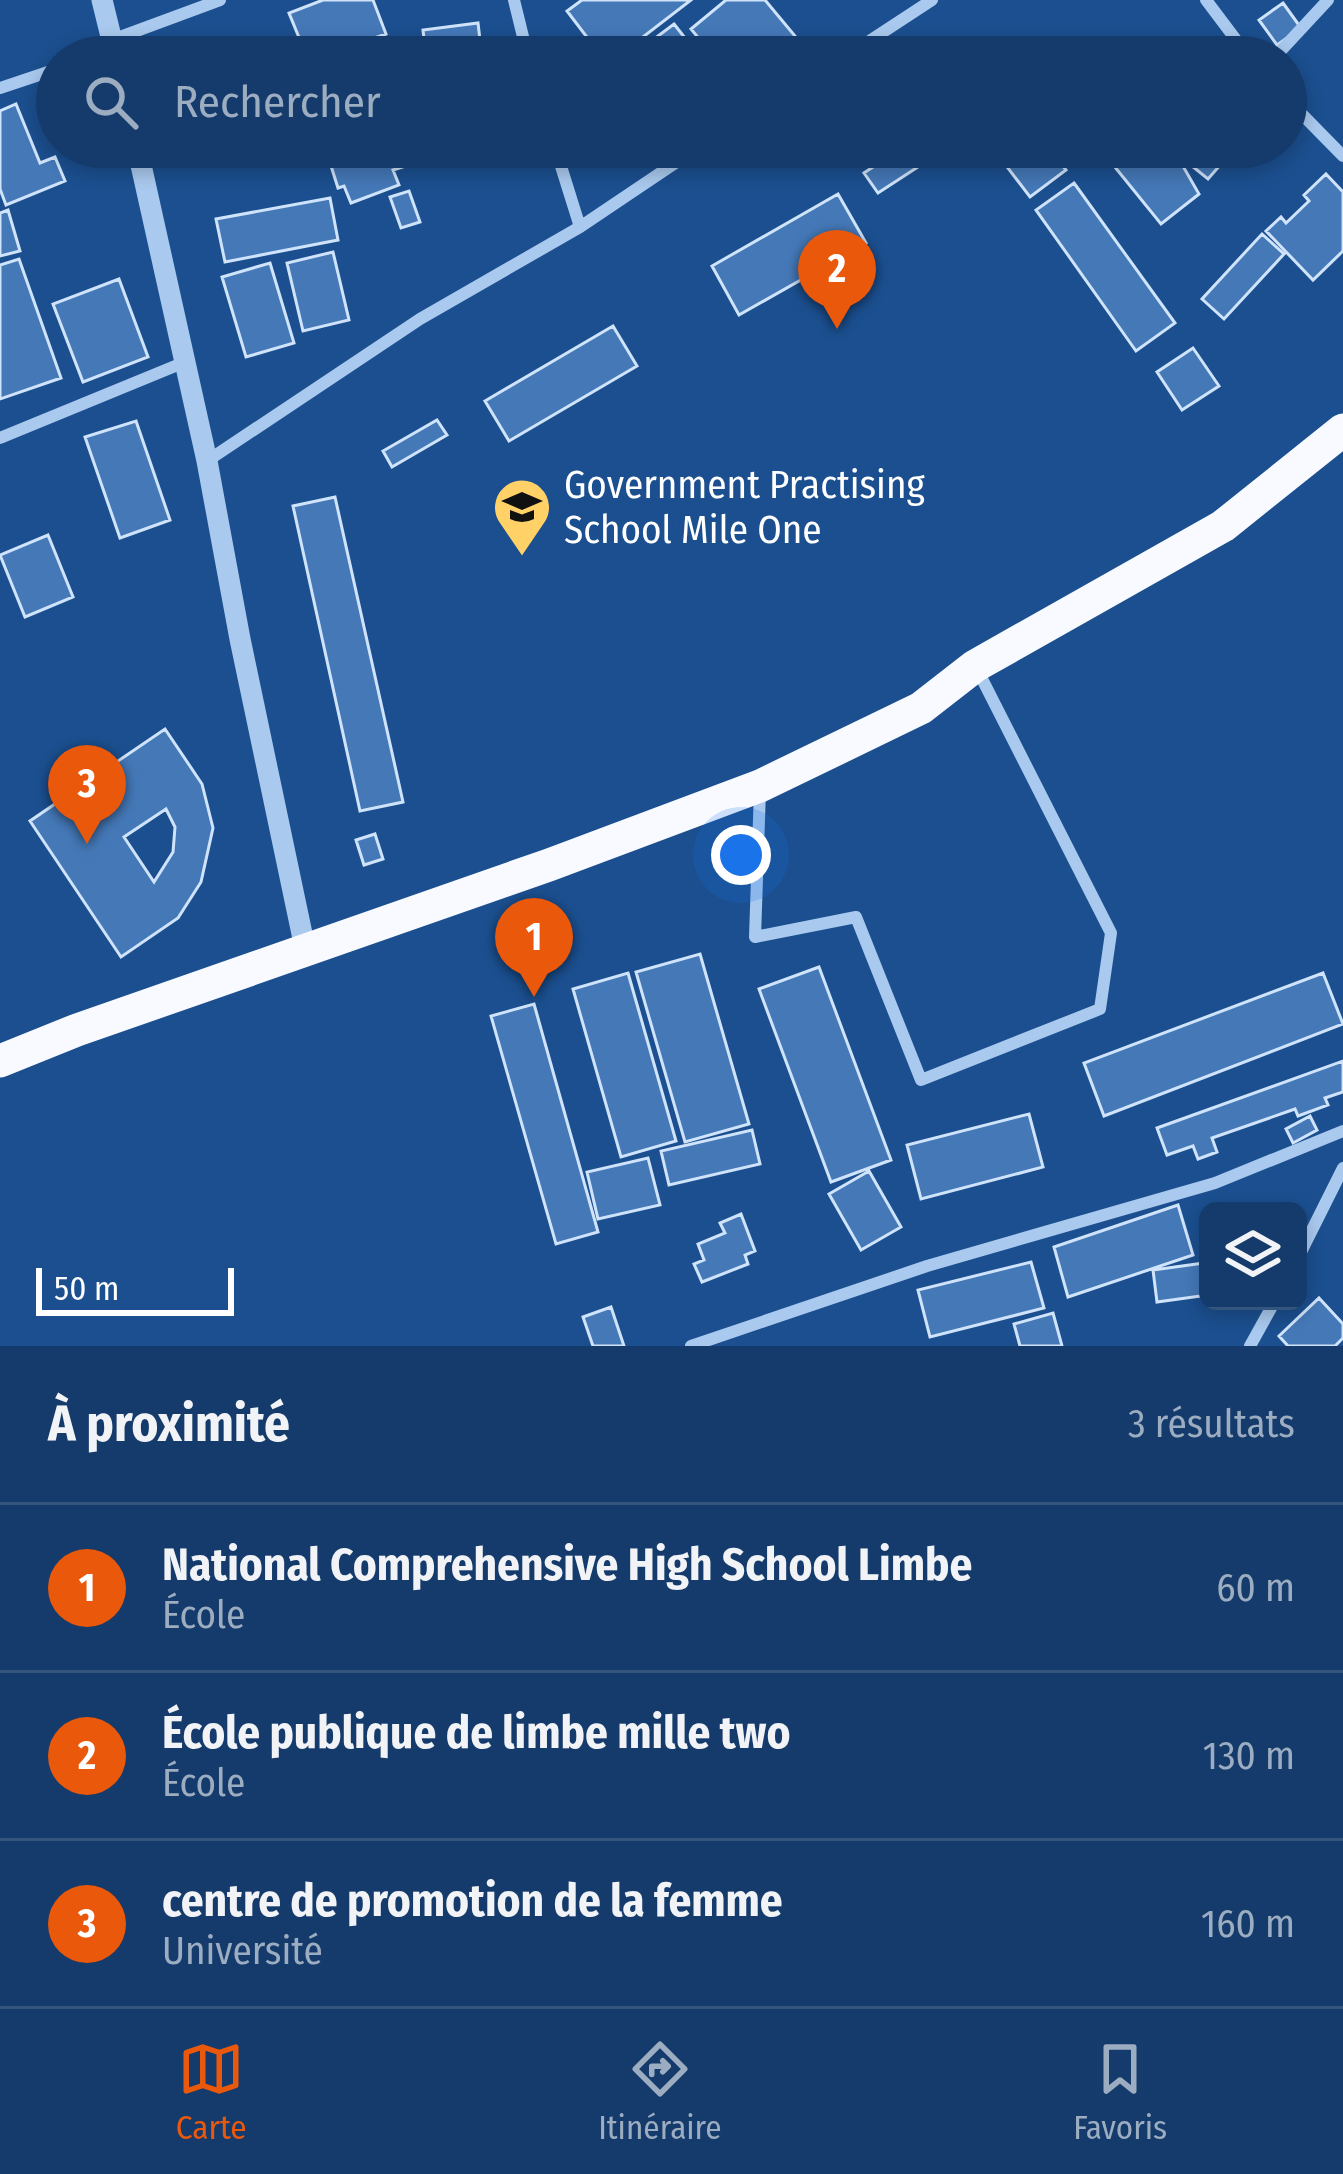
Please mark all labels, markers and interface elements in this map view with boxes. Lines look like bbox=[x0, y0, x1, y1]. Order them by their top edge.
search box bbox=[36, 36, 1307, 168]
icon: search bbox=[78, 69, 144, 135]
text: Rechercher bbox=[174, 75, 381, 129]
pin: 2 bbox=[798, 230, 876, 329]
place label: Government Practising School Mile One bbox=[564, 462, 925, 553]
school or university icon: Government Practising School Mile One bbox=[491, 476, 553, 558]
pin: 3 bbox=[48, 745, 126, 844]
your location bbox=[711, 825, 771, 885]
pin: 1 bbox=[495, 898, 573, 997]
map controls bbox=[1199, 1202, 1307, 1310]
button: layers bbox=[1199, 1202, 1307, 1310]
scale bar bbox=[36, 1262, 234, 1315]
text: 50 m bbox=[54, 1269, 119, 1309]
text: À proximité bbox=[48, 1393, 290, 1455]
text: 3 résultats bbox=[1128, 1401, 1295, 1447]
text: National Comprehensive High School Limbe bbox=[162, 1538, 972, 1592]
text: 1 bbox=[79, 1565, 95, 1611]
text: 60 m bbox=[1216, 1565, 1295, 1611]
text: École bbox=[162, 1592, 245, 1638]
text: École publique de limbe mille two bbox=[162, 1706, 791, 1760]
text: 2 bbox=[78, 1733, 96, 1779]
text: 130 m bbox=[1203, 1733, 1295, 1779]
text: École bbox=[162, 1760, 245, 1806]
text: centre de promotion de la femme bbox=[162, 1874, 783, 1928]
text: 3 bbox=[78, 1901, 96, 1947]
text: 160 m bbox=[1201, 1901, 1295, 1947]
text: Université bbox=[162, 1928, 323, 1974]
tab: Carte bbox=[176, 2036, 247, 2148]
tab: Itinéraire bbox=[598, 2036, 722, 2148]
tab: Favoris bbox=[1073, 2036, 1167, 2148]

